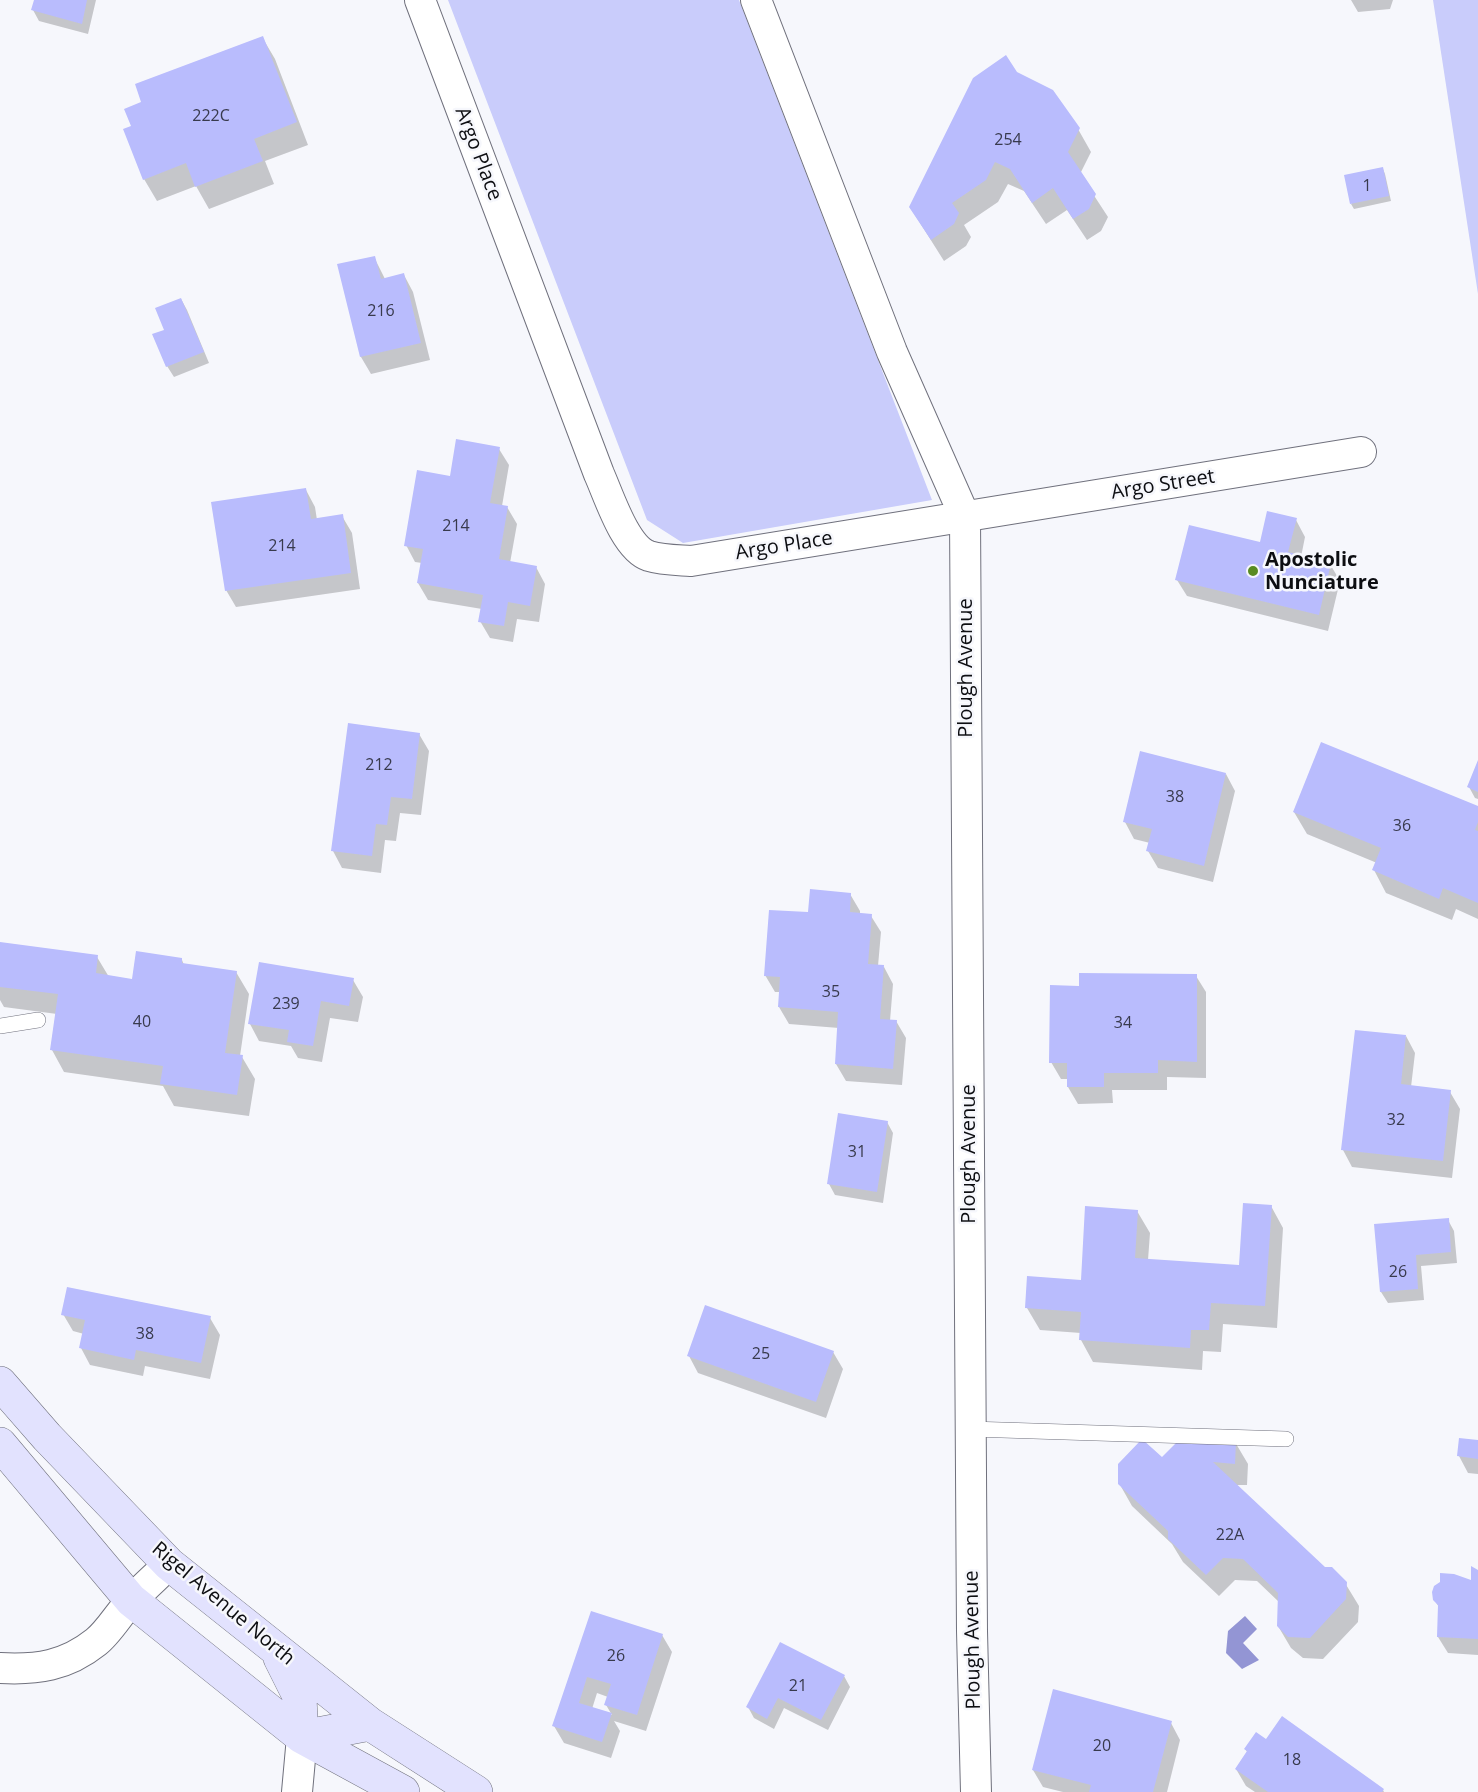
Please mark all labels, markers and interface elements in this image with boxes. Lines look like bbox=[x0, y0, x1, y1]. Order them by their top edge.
street label: Argo Place bbox=[449, 104, 507, 204]
house number: 222C bbox=[192, 106, 230, 126]
house number: 254 bbox=[994, 130, 1022, 150]
house number: 1 bbox=[1362, 176, 1372, 196]
house number: 216 bbox=[367, 301, 395, 321]
street label: Argo Street bbox=[1109, 465, 1217, 505]
house number: 214 bbox=[442, 516, 470, 536]
street label: Argo Place bbox=[734, 526, 834, 566]
house number: 214 bbox=[268, 536, 296, 556]
place label: Apostolic Nunciature bbox=[1265, 548, 1379, 595]
marker: Apostolic Nunciature bbox=[1246, 564, 1260, 578]
street label: Plough Avenue bbox=[954, 598, 978, 738]
house number: 212 bbox=[365, 755, 393, 775]
house number: 38 bbox=[1166, 787, 1184, 807]
house number: 36 bbox=[1393, 816, 1411, 836]
house number: 35 bbox=[822, 982, 840, 1002]
house number: 239 bbox=[272, 994, 300, 1014]
house number: 40 bbox=[133, 1012, 151, 1032]
house number: 34 bbox=[1114, 1013, 1132, 1033]
street label: Plough Avenue bbox=[957, 1084, 981, 1224]
house number: 32 bbox=[1387, 1110, 1405, 1130]
house number: 31 bbox=[848, 1142, 866, 1162]
house number: 26 bbox=[1389, 1262, 1407, 1282]
house number: 38 bbox=[136, 1324, 154, 1344]
house number: 25 bbox=[752, 1344, 770, 1364]
house number: 22A bbox=[1216, 1525, 1244, 1545]
street label: Rigel Avenue North bbox=[147, 1537, 299, 1671]
street label: Plough Avenue bbox=[960, 1570, 986, 1710]
house number: 26 bbox=[607, 1646, 625, 1666]
house number: 21 bbox=[789, 1676, 807, 1696]
house number: 20 bbox=[1093, 1736, 1111, 1756]
house number: 18 bbox=[1283, 1750, 1301, 1770]

